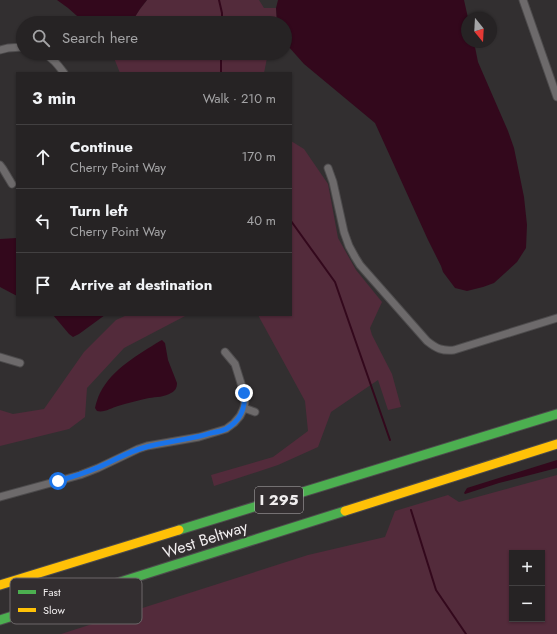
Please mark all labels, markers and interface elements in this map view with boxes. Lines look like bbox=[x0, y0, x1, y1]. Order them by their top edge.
north arrow bbox=[461, 12, 497, 48]
search box bbox=[16, 16, 292, 60]
icon: search bbox=[30, 27, 52, 49]
text: Search here bbox=[62, 27, 138, 49]
text: 3 min bbox=[32, 86, 76, 110]
text: Walk · 210 m bbox=[203, 89, 276, 108]
text: Continue bbox=[70, 136, 133, 158]
icon: ahead bbox=[32, 146, 54, 168]
text: 170 m bbox=[241, 147, 276, 166]
text: Cherry Point Way bbox=[70, 158, 166, 177]
text: Turn left bbox=[70, 200, 128, 222]
icon: left bbox=[32, 210, 54, 232]
text: 40 m bbox=[247, 211, 276, 230]
text: Cherry Point Way bbox=[70, 222, 166, 241]
icon: arrive bbox=[32, 274, 54, 296]
text: Arrive at destination bbox=[70, 274, 212, 296]
route end bbox=[235, 384, 253, 402]
route start bbox=[49, 472, 67, 490]
road number: I 295 bbox=[255, 487, 303, 513]
street label: West Beltway bbox=[160, 515, 252, 564]
map controls bbox=[509, 550, 545, 622]
button: + bbox=[509, 550, 545, 586]
legend bbox=[10, 578, 142, 624]
text: Fast bbox=[43, 584, 61, 600]
button: − bbox=[509, 586, 545, 622]
text: Slow bbox=[43, 602, 65, 618]

